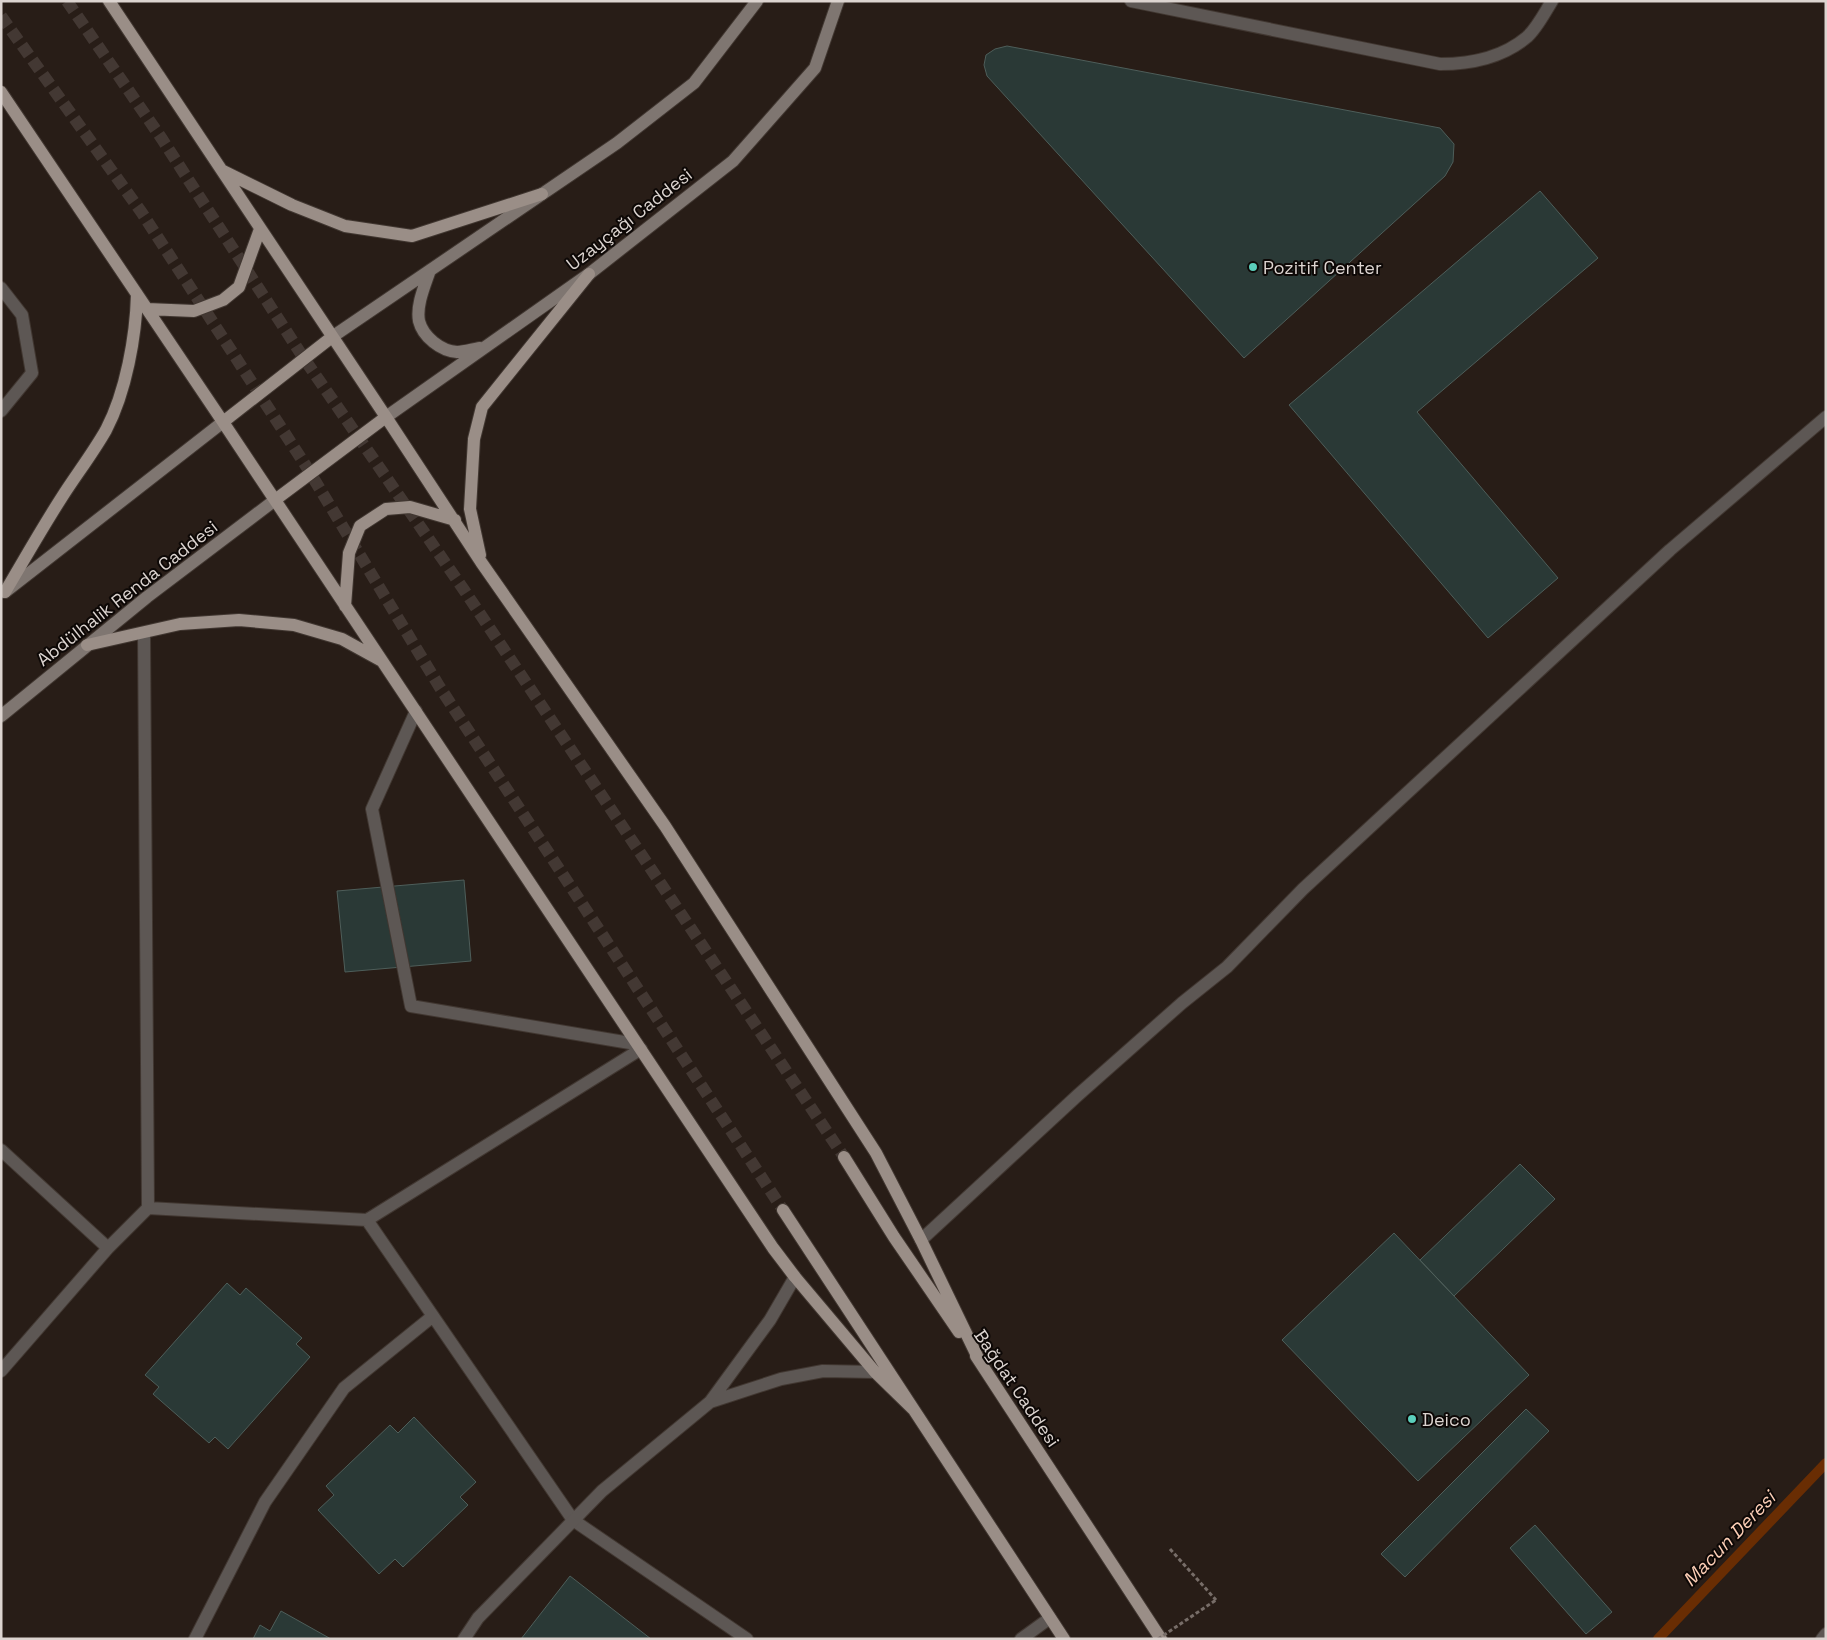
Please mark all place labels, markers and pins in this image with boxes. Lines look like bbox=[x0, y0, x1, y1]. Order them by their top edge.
place label: Pozitif Center bbox=[1263, 256, 1382, 279]
marker: Pozitif Center bbox=[1247, 261, 1259, 273]
place label: Deico bbox=[1422, 1408, 1471, 1431]
marker: Deico bbox=[1406, 1413, 1418, 1425]

